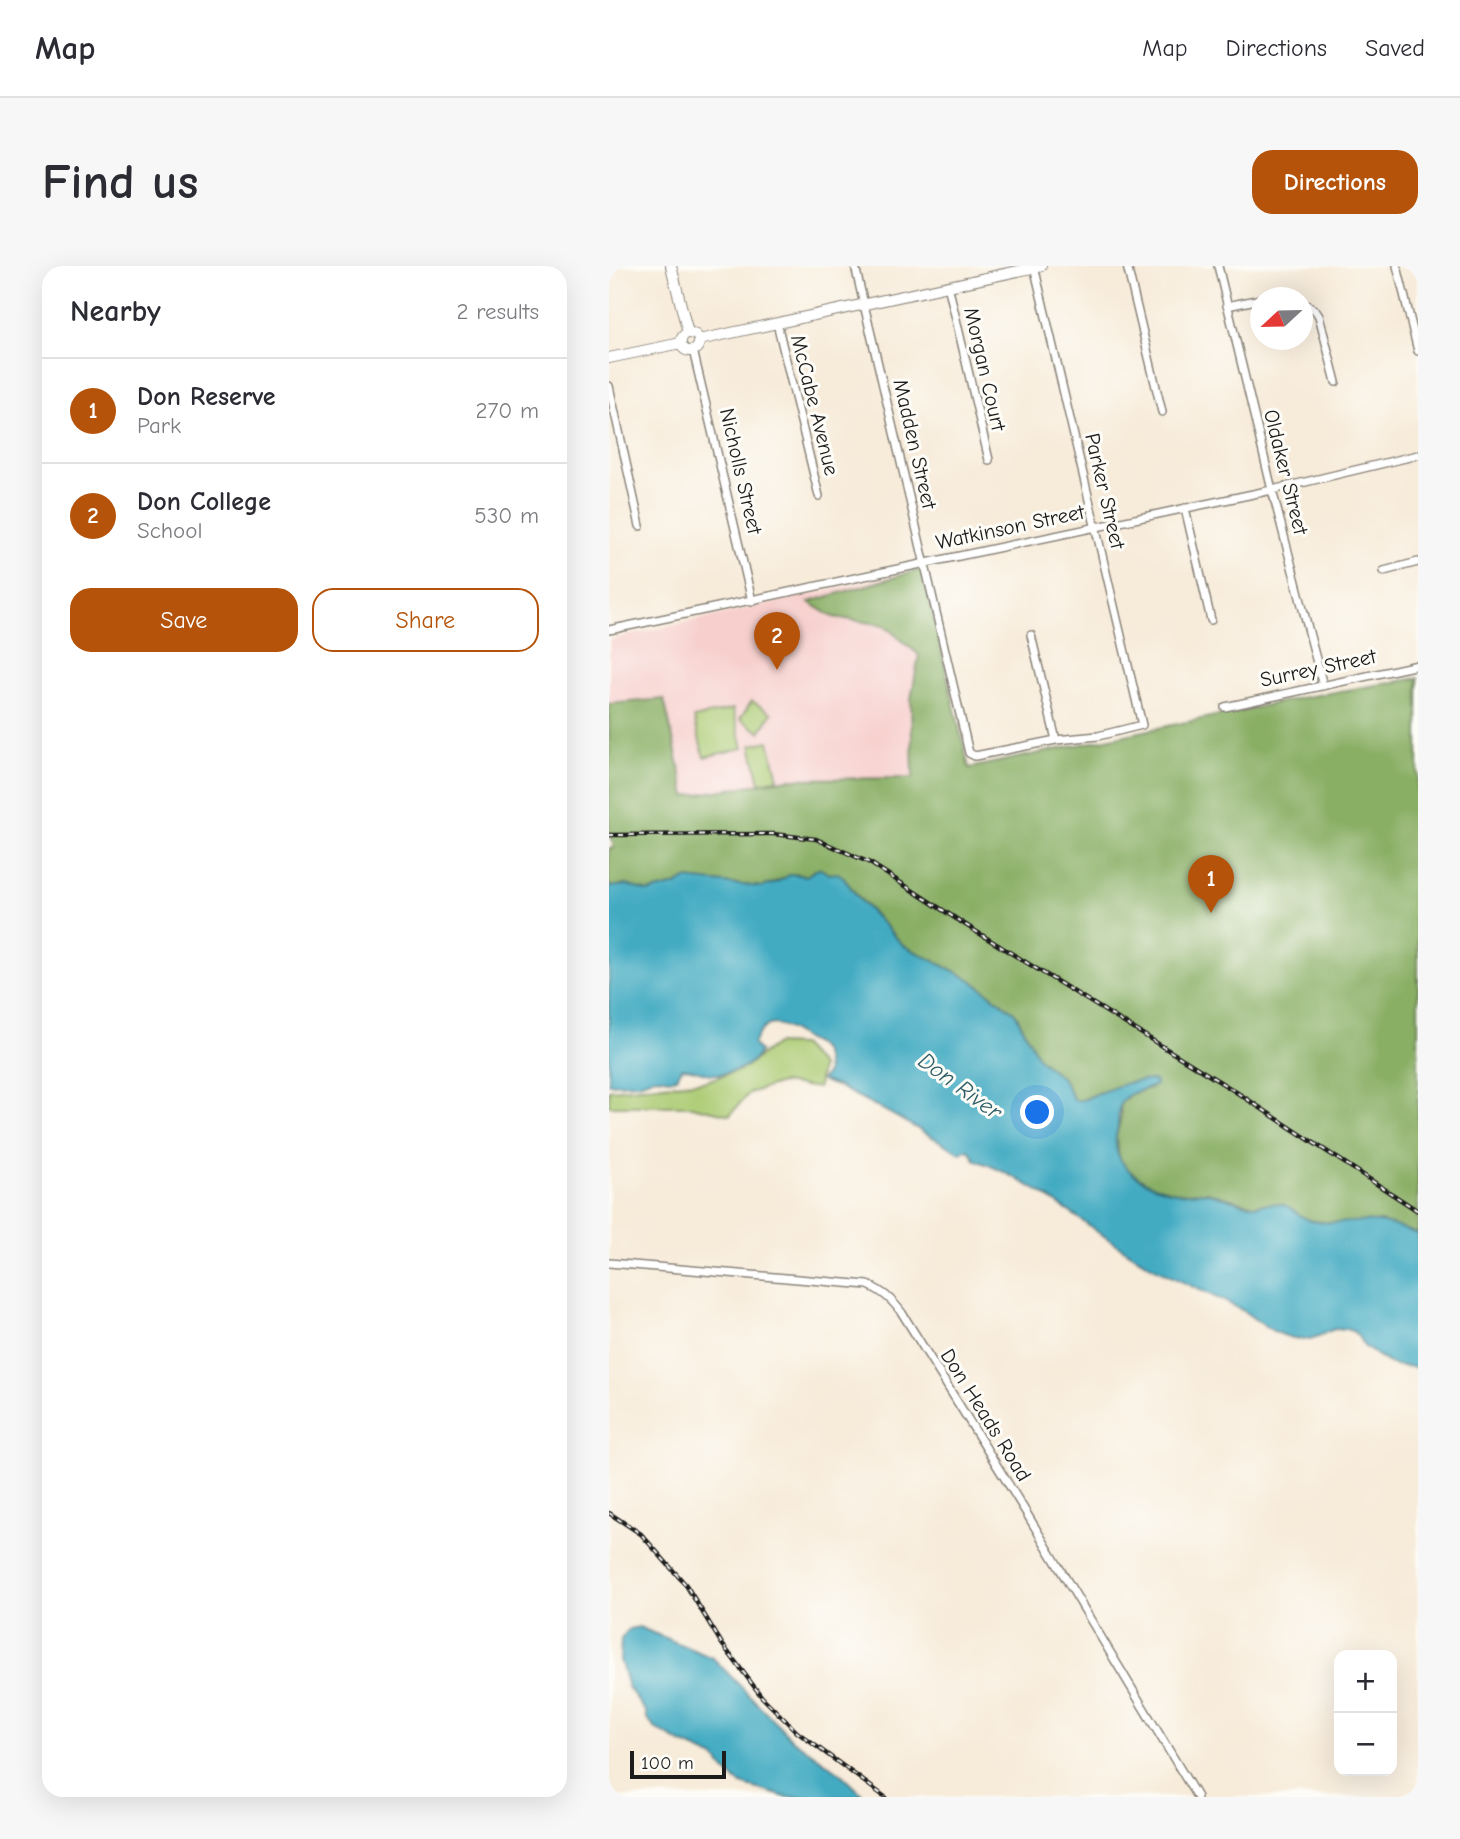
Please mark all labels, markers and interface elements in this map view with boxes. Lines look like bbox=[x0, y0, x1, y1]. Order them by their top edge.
text: Map bbox=[35, 29, 96, 67]
text: Map bbox=[1142, 34, 1188, 62]
text: Directions bbox=[1226, 34, 1327, 62]
text: Saved bbox=[1365, 34, 1425, 62]
button: Directions bbox=[1252, 150, 1418, 214]
text: Find us bbox=[42, 154, 198, 210]
north arrow bbox=[1250, 287, 1313, 350]
text: Nearby bbox=[70, 294, 161, 329]
text: 2 results bbox=[457, 298, 539, 325]
street label: Morgan Court bbox=[959, 305, 1011, 434]
street label: McCabe Avenue bbox=[786, 332, 844, 478]
street label: Madden Street bbox=[888, 377, 942, 512]
text: Don Reserve bbox=[137, 382, 276, 412]
text: 1 bbox=[88, 397, 98, 424]
text: 270 m bbox=[475, 397, 539, 424]
street label: Nicholls Street bbox=[715, 406, 767, 537]
street label: Oldaker Street bbox=[1259, 407, 1313, 538]
text: Park bbox=[137, 412, 181, 439]
street label: Parker Street bbox=[1080, 431, 1130, 552]
text: Don College bbox=[137, 487, 271, 517]
street label: Watkinson Street bbox=[934, 499, 1087, 554]
text: 2 bbox=[87, 502, 99, 529]
text: 530 m bbox=[474, 502, 539, 529]
text: School bbox=[137, 517, 202, 544]
button: Save bbox=[70, 588, 298, 652]
button: Share bbox=[312, 588, 539, 652]
pin: 2 bbox=[754, 612, 800, 670]
street label: Surrey Street bbox=[1258, 644, 1379, 692]
pin: 1 bbox=[1188, 855, 1234, 913]
water label: Don River bbox=[913, 1047, 1008, 1126]
your location bbox=[1020, 1095, 1054, 1129]
street label: Don Heads Road bbox=[936, 1344, 1036, 1486]
map controls bbox=[1334, 1650, 1397, 1776]
button: + bbox=[1334, 1650, 1397, 1713]
button: − bbox=[1334, 1713, 1397, 1776]
scale bar bbox=[630, 1748, 726, 1780]
text: 100 m bbox=[641, 1752, 694, 1774]

